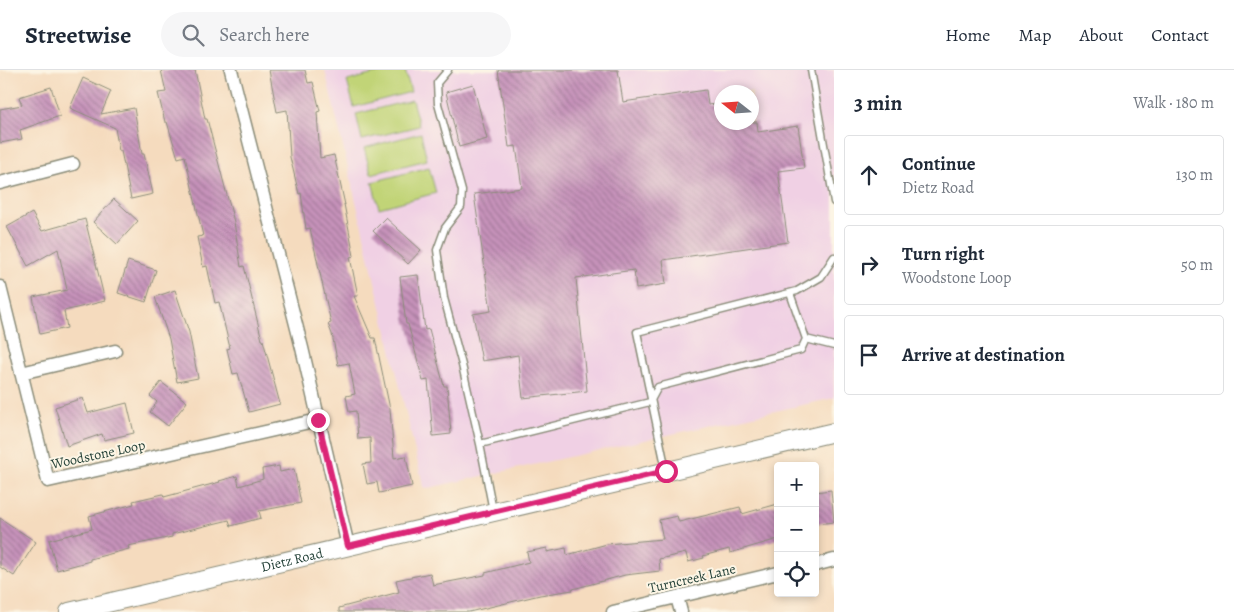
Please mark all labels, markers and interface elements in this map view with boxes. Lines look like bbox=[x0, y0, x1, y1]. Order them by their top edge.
search box bbox=[161, 12, 511, 57]
text: Streetwise bbox=[25, 19, 131, 51]
icon: search bbox=[179, 21, 207, 49]
text: Search here bbox=[219, 22, 310, 48]
text: Home bbox=[945, 23, 990, 47]
text: Map bbox=[1018, 23, 1051, 47]
text: About bbox=[1079, 23, 1123, 47]
text: Contact bbox=[1151, 23, 1209, 47]
north arrow bbox=[714, 85, 759, 130]
text: 3 min bbox=[854, 89, 902, 117]
text: Walk · 180 m bbox=[1133, 92, 1214, 114]
text: Continue bbox=[902, 151, 976, 177]
icon: ahead bbox=[855, 161, 883, 189]
text: 130 m bbox=[1176, 164, 1213, 186]
text: Dietz Road bbox=[902, 177, 974, 199]
text: Turn right bbox=[902, 241, 984, 267]
icon: right bbox=[855, 251, 883, 279]
text: 50 m bbox=[1181, 254, 1213, 276]
text: Woodstone Loop bbox=[902, 267, 1012, 289]
icon: arrive bbox=[855, 341, 883, 369]
text: Arrive at destination bbox=[902, 342, 1065, 368]
route end bbox=[307, 409, 330, 432]
street label: Woodstone Loop bbox=[48, 435, 147, 474]
route start bbox=[655, 460, 678, 483]
map controls bbox=[774, 462, 819, 597]
button: + bbox=[774, 462, 819, 507]
button: − bbox=[774, 507, 819, 552]
street label: Dietz Road bbox=[259, 543, 325, 577]
button: locate bbox=[774, 552, 819, 597]
street label: Turncreek Lane bbox=[647, 559, 738, 598]

